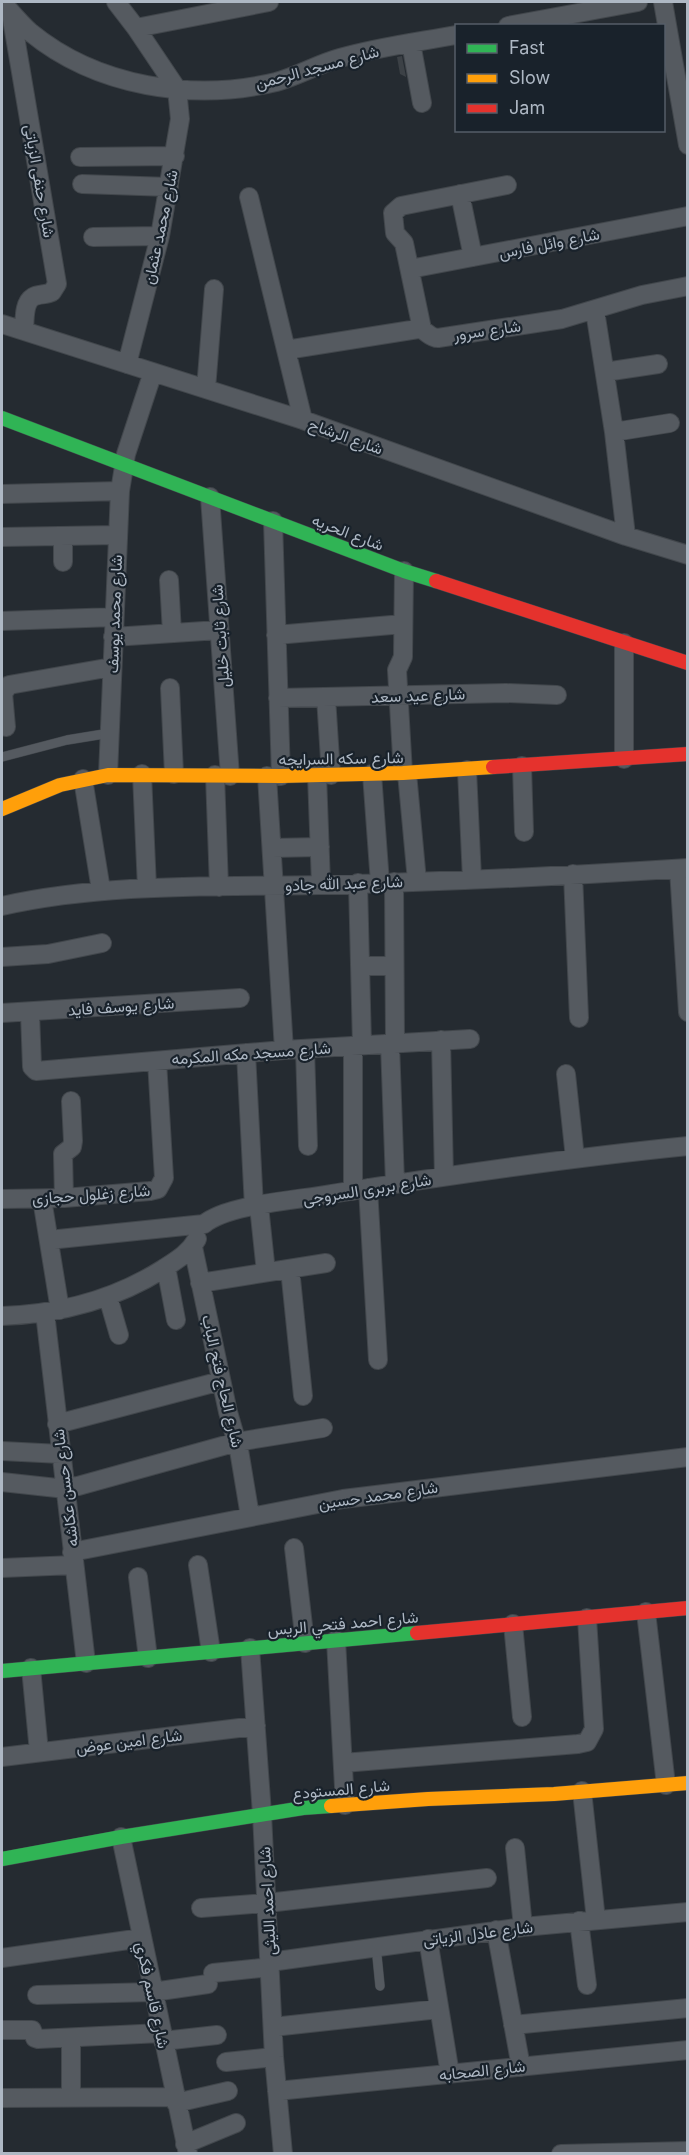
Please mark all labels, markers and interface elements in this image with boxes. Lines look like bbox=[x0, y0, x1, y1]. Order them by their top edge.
legend bbox=[455, 24, 665, 132]
text: Fast bbox=[509, 37, 545, 58]
street label: شارع مسجد الرحمن bbox=[253, 41, 382, 95]
text: Slow bbox=[509, 67, 550, 88]
text: Jam bbox=[509, 97, 545, 118]
street label: شارع حنفى الزياتى bbox=[18, 123, 60, 240]
street label: شارع محمد عثمان bbox=[138, 168, 184, 287]
street label: شارع وائل فارس bbox=[497, 223, 601, 265]
street label: شارع سرور bbox=[451, 315, 522, 347]
street label: شارع الرشاح bbox=[306, 413, 386, 461]
street label: شارع الحريه bbox=[309, 509, 387, 557]
street label: شارع محمد يوسف bbox=[102, 554, 128, 674]
street label: شارع ثابت خليل bbox=[206, 584, 236, 688]
street label: شارع عيد سعد bbox=[371, 683, 465, 709]
street label: شارع سكه السرايجه bbox=[278, 747, 404, 771]
street label: شارع عبد الله جادو bbox=[285, 871, 403, 897]
street label: شارع يوسف فايد bbox=[67, 992, 175, 1022]
street label: شارع مسجد مكه المكرمه bbox=[171, 1037, 331, 1071]
street label: شارع بربرى السروجى bbox=[301, 1169, 433, 1211]
street label: شارع زغلول حجازى bbox=[31, 1180, 151, 1210]
street label: شارع الحاج فتح الباب bbox=[196, 1313, 248, 1450]
street label: شارع حسن عكاشه bbox=[48, 1428, 84, 1548]
street label: شارع محمد حسين bbox=[317, 1477, 439, 1515]
street label: شارع احمد فتحي الريس bbox=[267, 1606, 420, 1644]
street label: شارع امين عوض bbox=[75, 1725, 183, 1759]
street label: شارع المستودع bbox=[291, 1775, 391, 1805]
street label: شارع احمد الليثى bbox=[254, 1846, 282, 1956]
street label: شارع عادل الزياتى bbox=[422, 1916, 534, 1952]
street label: شارع قاسم فكري bbox=[128, 1940, 174, 2051]
street label: شارع الصحابه bbox=[438, 2056, 526, 2086]

